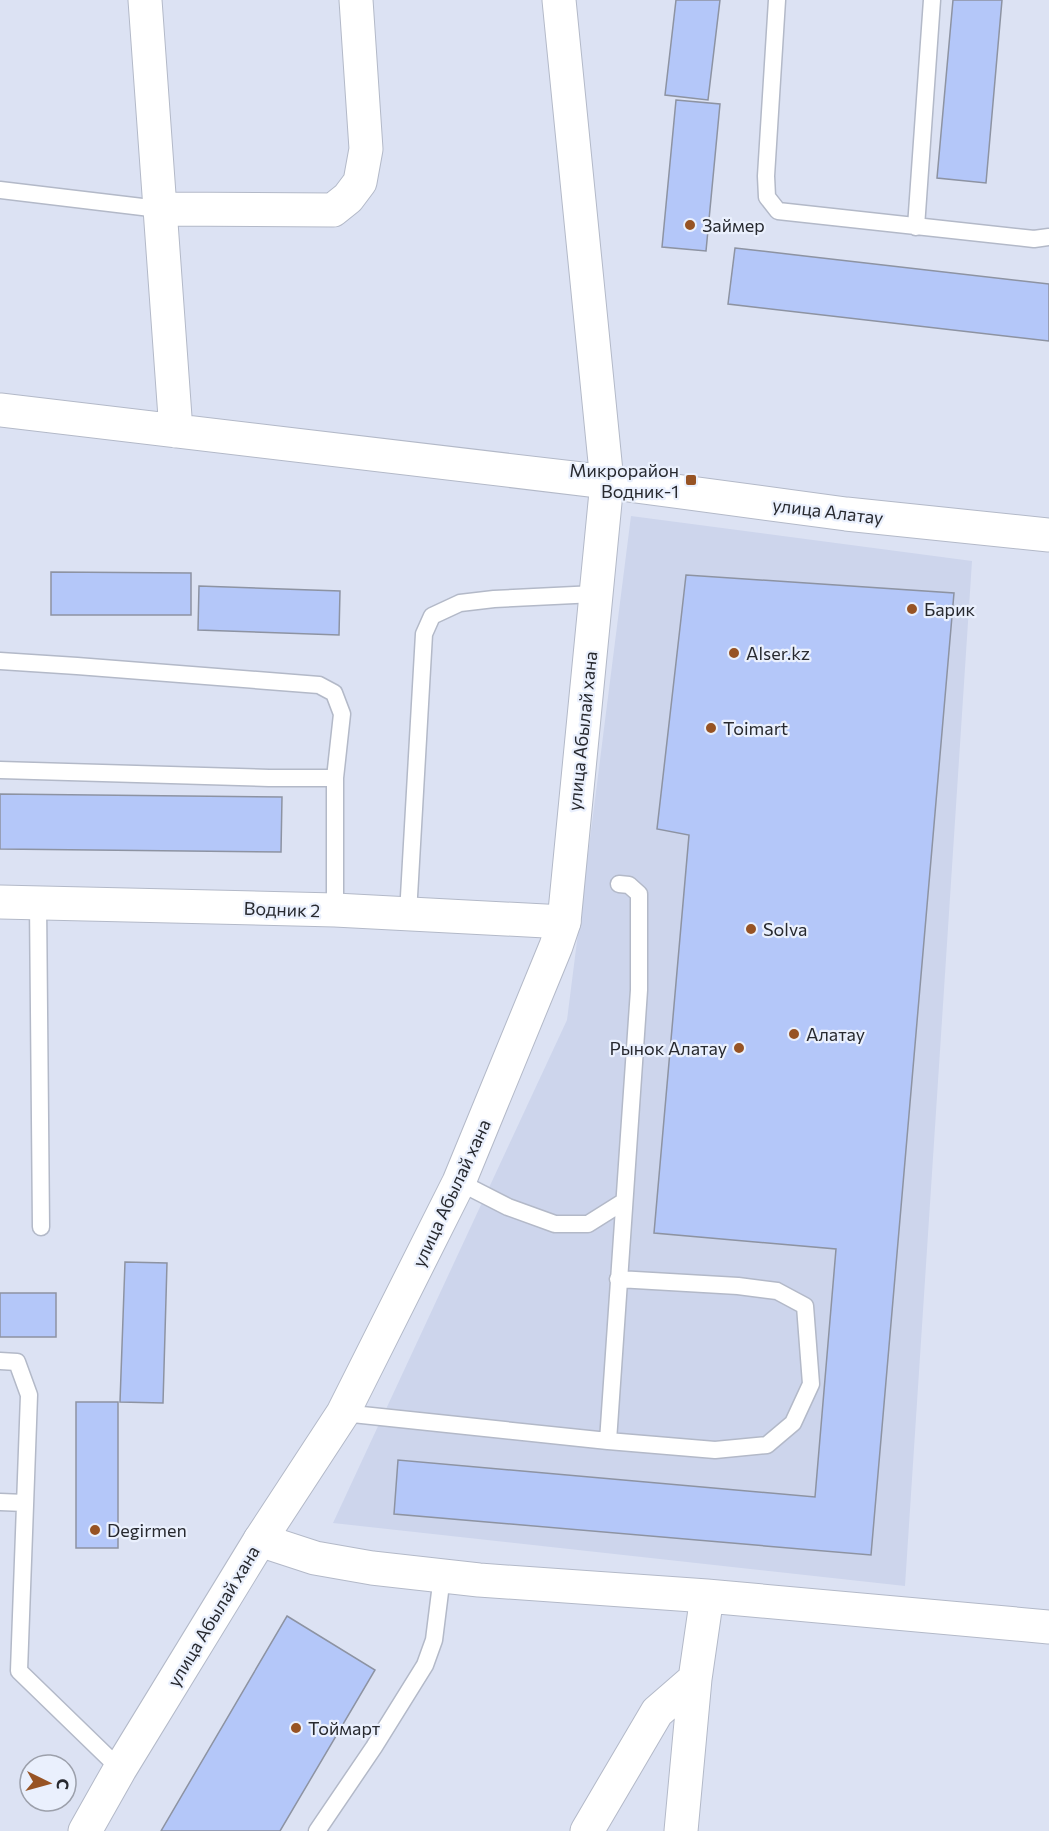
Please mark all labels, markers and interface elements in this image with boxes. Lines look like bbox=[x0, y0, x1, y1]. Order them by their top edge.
place label: Займер bbox=[702, 214, 765, 236]
marker: Займер bbox=[683, 218, 697, 232]
place label: Микрорайон Водник-1 bbox=[569, 459, 679, 502]
marker: Микрорайон Водник-1 bbox=[684, 473, 698, 487]
street label: улица Алатау bbox=[771, 493, 885, 529]
place label: Барик bbox=[924, 598, 975, 620]
marker: Барик bbox=[905, 602, 919, 616]
place label: Alser.kz bbox=[746, 642, 810, 664]
marker: Alser.kz bbox=[727, 646, 741, 660]
street label: улица Абылай хана bbox=[563, 650, 601, 812]
place label: Toimart bbox=[723, 717, 788, 739]
marker: Toimart bbox=[704, 721, 718, 735]
street label: Водник 2 bbox=[243, 897, 321, 921]
place label: Solva bbox=[763, 918, 807, 940]
marker: Solva bbox=[744, 922, 758, 936]
place label: Алатау bbox=[806, 1023, 865, 1045]
marker: Алатау bbox=[787, 1027, 801, 1041]
place label: Рынок Алатау bbox=[610, 1037, 727, 1059]
marker: Рынок Алатау bbox=[732, 1041, 746, 1055]
street label: улица Абылай хана bbox=[407, 1116, 495, 1270]
place label: Degirmen bbox=[107, 1519, 187, 1541]
marker: Degirmen bbox=[88, 1523, 102, 1537]
street label: улица Абылай хана bbox=[162, 1541, 264, 1691]
place label: Тоймарт bbox=[308, 1717, 381, 1739]
marker: Тоймарт bbox=[289, 1721, 303, 1735]
north arrow bbox=[18, 1753, 78, 1813]
text: С bbox=[53, 1778, 73, 1791]

